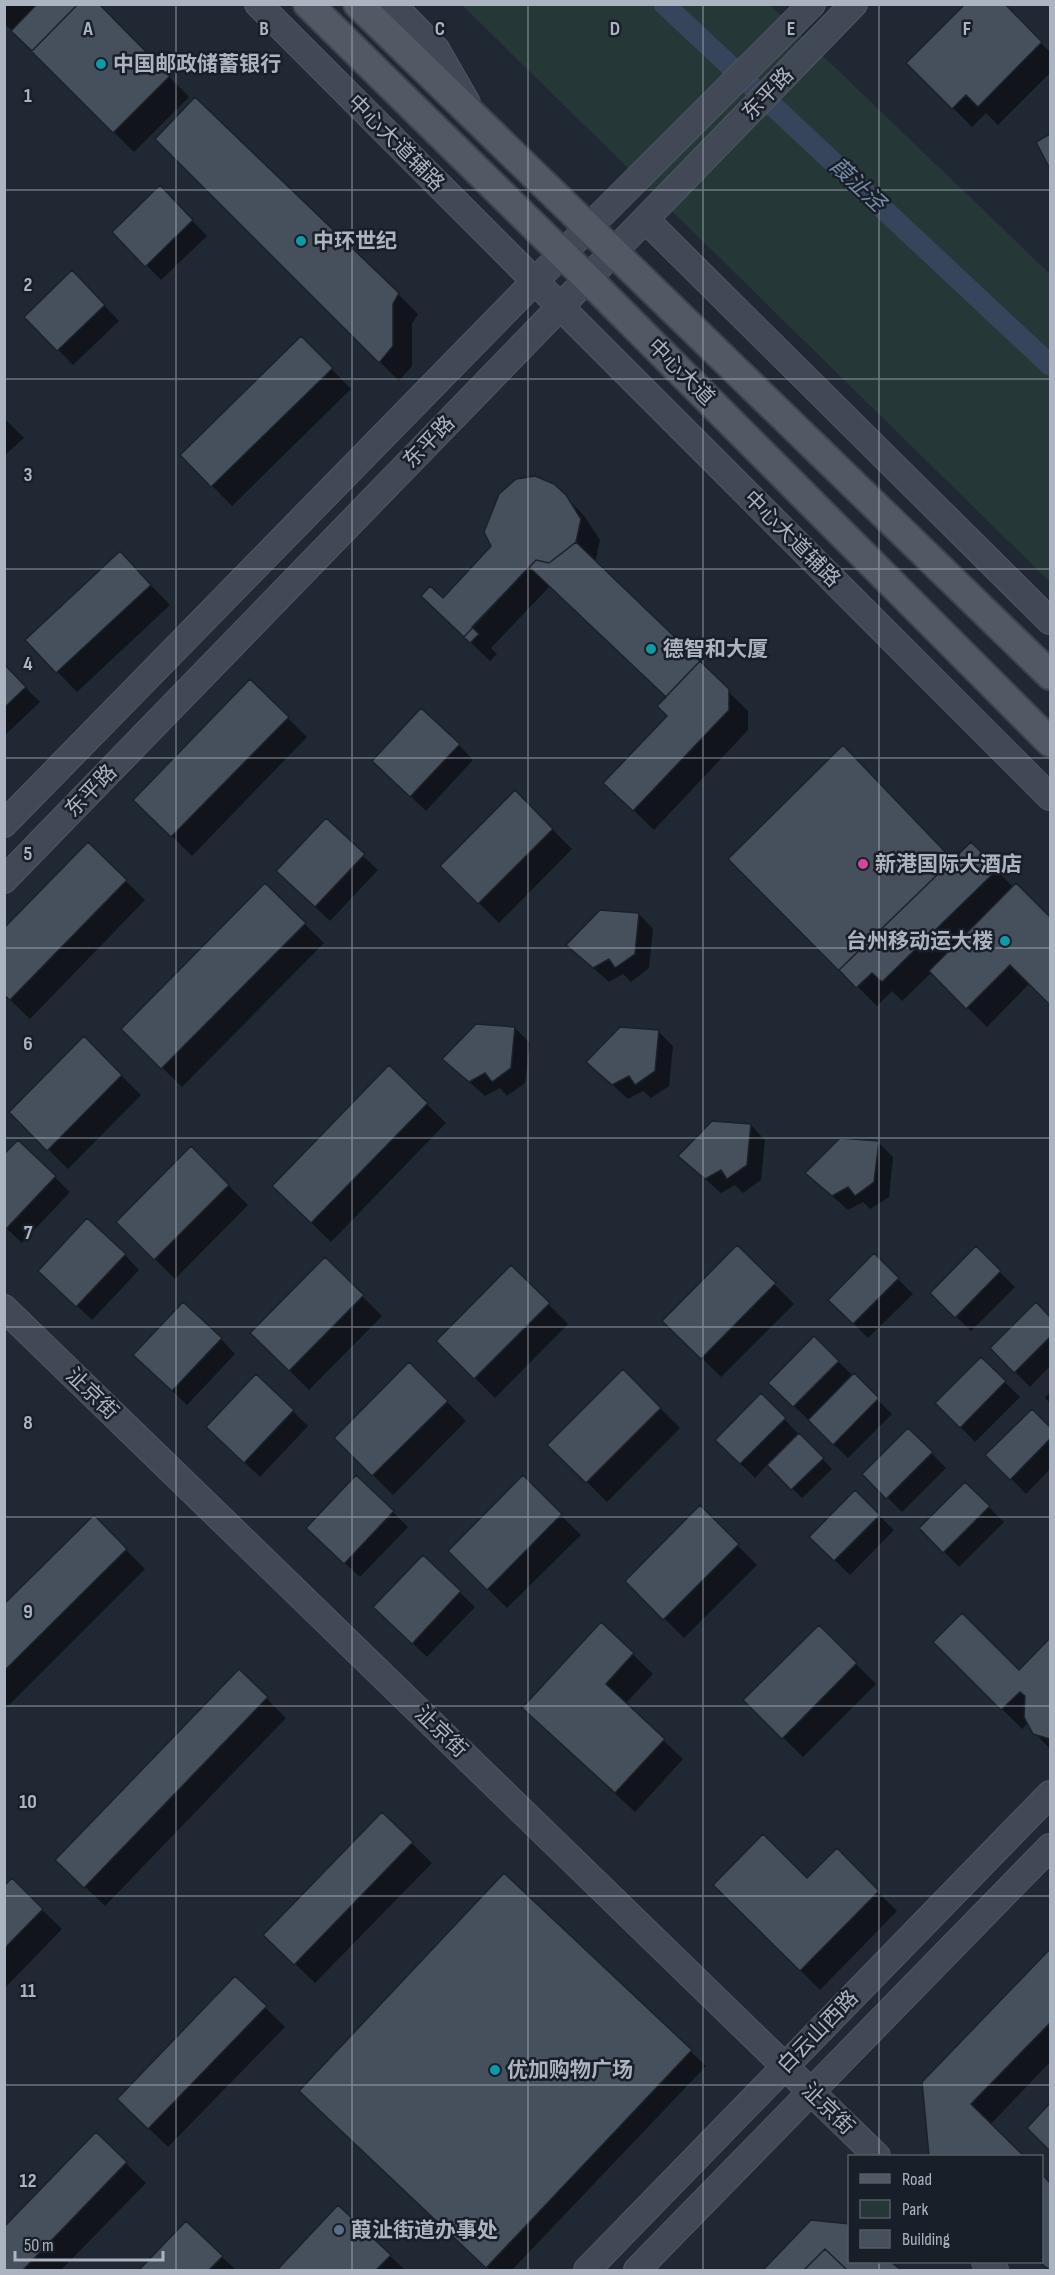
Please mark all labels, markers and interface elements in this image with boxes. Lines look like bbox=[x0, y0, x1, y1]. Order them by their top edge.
text: A bbox=[82, 17, 93, 41]
text: B bbox=[259, 17, 269, 41]
text: C bbox=[435, 17, 445, 41]
text: D bbox=[610, 17, 620, 41]
text: E bbox=[787, 17, 795, 41]
text: F bbox=[963, 17, 971, 41]
place label: 中国邮政储蓄银行 bbox=[113, 52, 281, 77]
marker: 中国邮政储蓄银行 bbox=[94, 57, 108, 71]
street label: 东平路 bbox=[737, 63, 799, 125]
text: 1 bbox=[24, 84, 32, 108]
street label: 中心大道辅路 bbox=[343, 90, 449, 196]
water label: 葭沚泾 bbox=[824, 153, 892, 219]
place label: 中环世纪 bbox=[313, 229, 397, 254]
marker: 中环世纪 bbox=[294, 234, 308, 248]
text: 2 bbox=[24, 273, 32, 297]
street label: 中心大道 bbox=[642, 333, 720, 411]
street label: 东平路 bbox=[398, 411, 460, 473]
text: 3 bbox=[24, 463, 33, 487]
street label: 中心大道辅路 bbox=[739, 486, 845, 592]
place label: 德智和大厦 bbox=[663, 637, 768, 662]
marker: 德智和大厦 bbox=[644, 642, 658, 656]
text: 4 bbox=[23, 652, 33, 676]
street label: 东平路 bbox=[60, 760, 122, 822]
text: 5 bbox=[24, 842, 33, 866]
place label: 新港国际大酒店 bbox=[875, 852, 1022, 877]
marker: 新港国际大酒店 bbox=[856, 857, 870, 871]
place label: 台州移动运大楼 bbox=[846, 929, 993, 954]
marker: 台州移动运大楼 bbox=[998, 934, 1012, 948]
text: 6 bbox=[23, 1032, 33, 1056]
text: 7 bbox=[24, 1221, 33, 1245]
street label: 沚京街 bbox=[61, 1363, 123, 1425]
text: 8 bbox=[23, 1411, 33, 1435]
text: 9 bbox=[23, 1600, 33, 1624]
street label: 沚京街 bbox=[410, 1701, 472, 1763]
text: 10 bbox=[19, 1790, 37, 1814]
text: 11 bbox=[20, 1979, 36, 2003]
street label: 白云山西路 bbox=[773, 1986, 863, 2078]
place label: 优加购物广场 bbox=[507, 2058, 633, 2083]
marker: 优加购物广场 bbox=[488, 2063, 502, 2077]
street label: 沚京街 bbox=[797, 2078, 859, 2140]
legend bbox=[848, 2155, 1043, 2263]
text: 12 bbox=[20, 2169, 36, 2193]
text: Road bbox=[902, 2169, 932, 2190]
text: Park bbox=[902, 2199, 928, 2220]
place label: 葭沚街道办事处 bbox=[351, 2218, 498, 2243]
marker: 葭沚街道办事处 bbox=[332, 2223, 346, 2237]
scale bar bbox=[15, 2224, 164, 2262]
text: Building bbox=[902, 2229, 950, 2250]
text: 50 m bbox=[24, 2235, 54, 2256]

